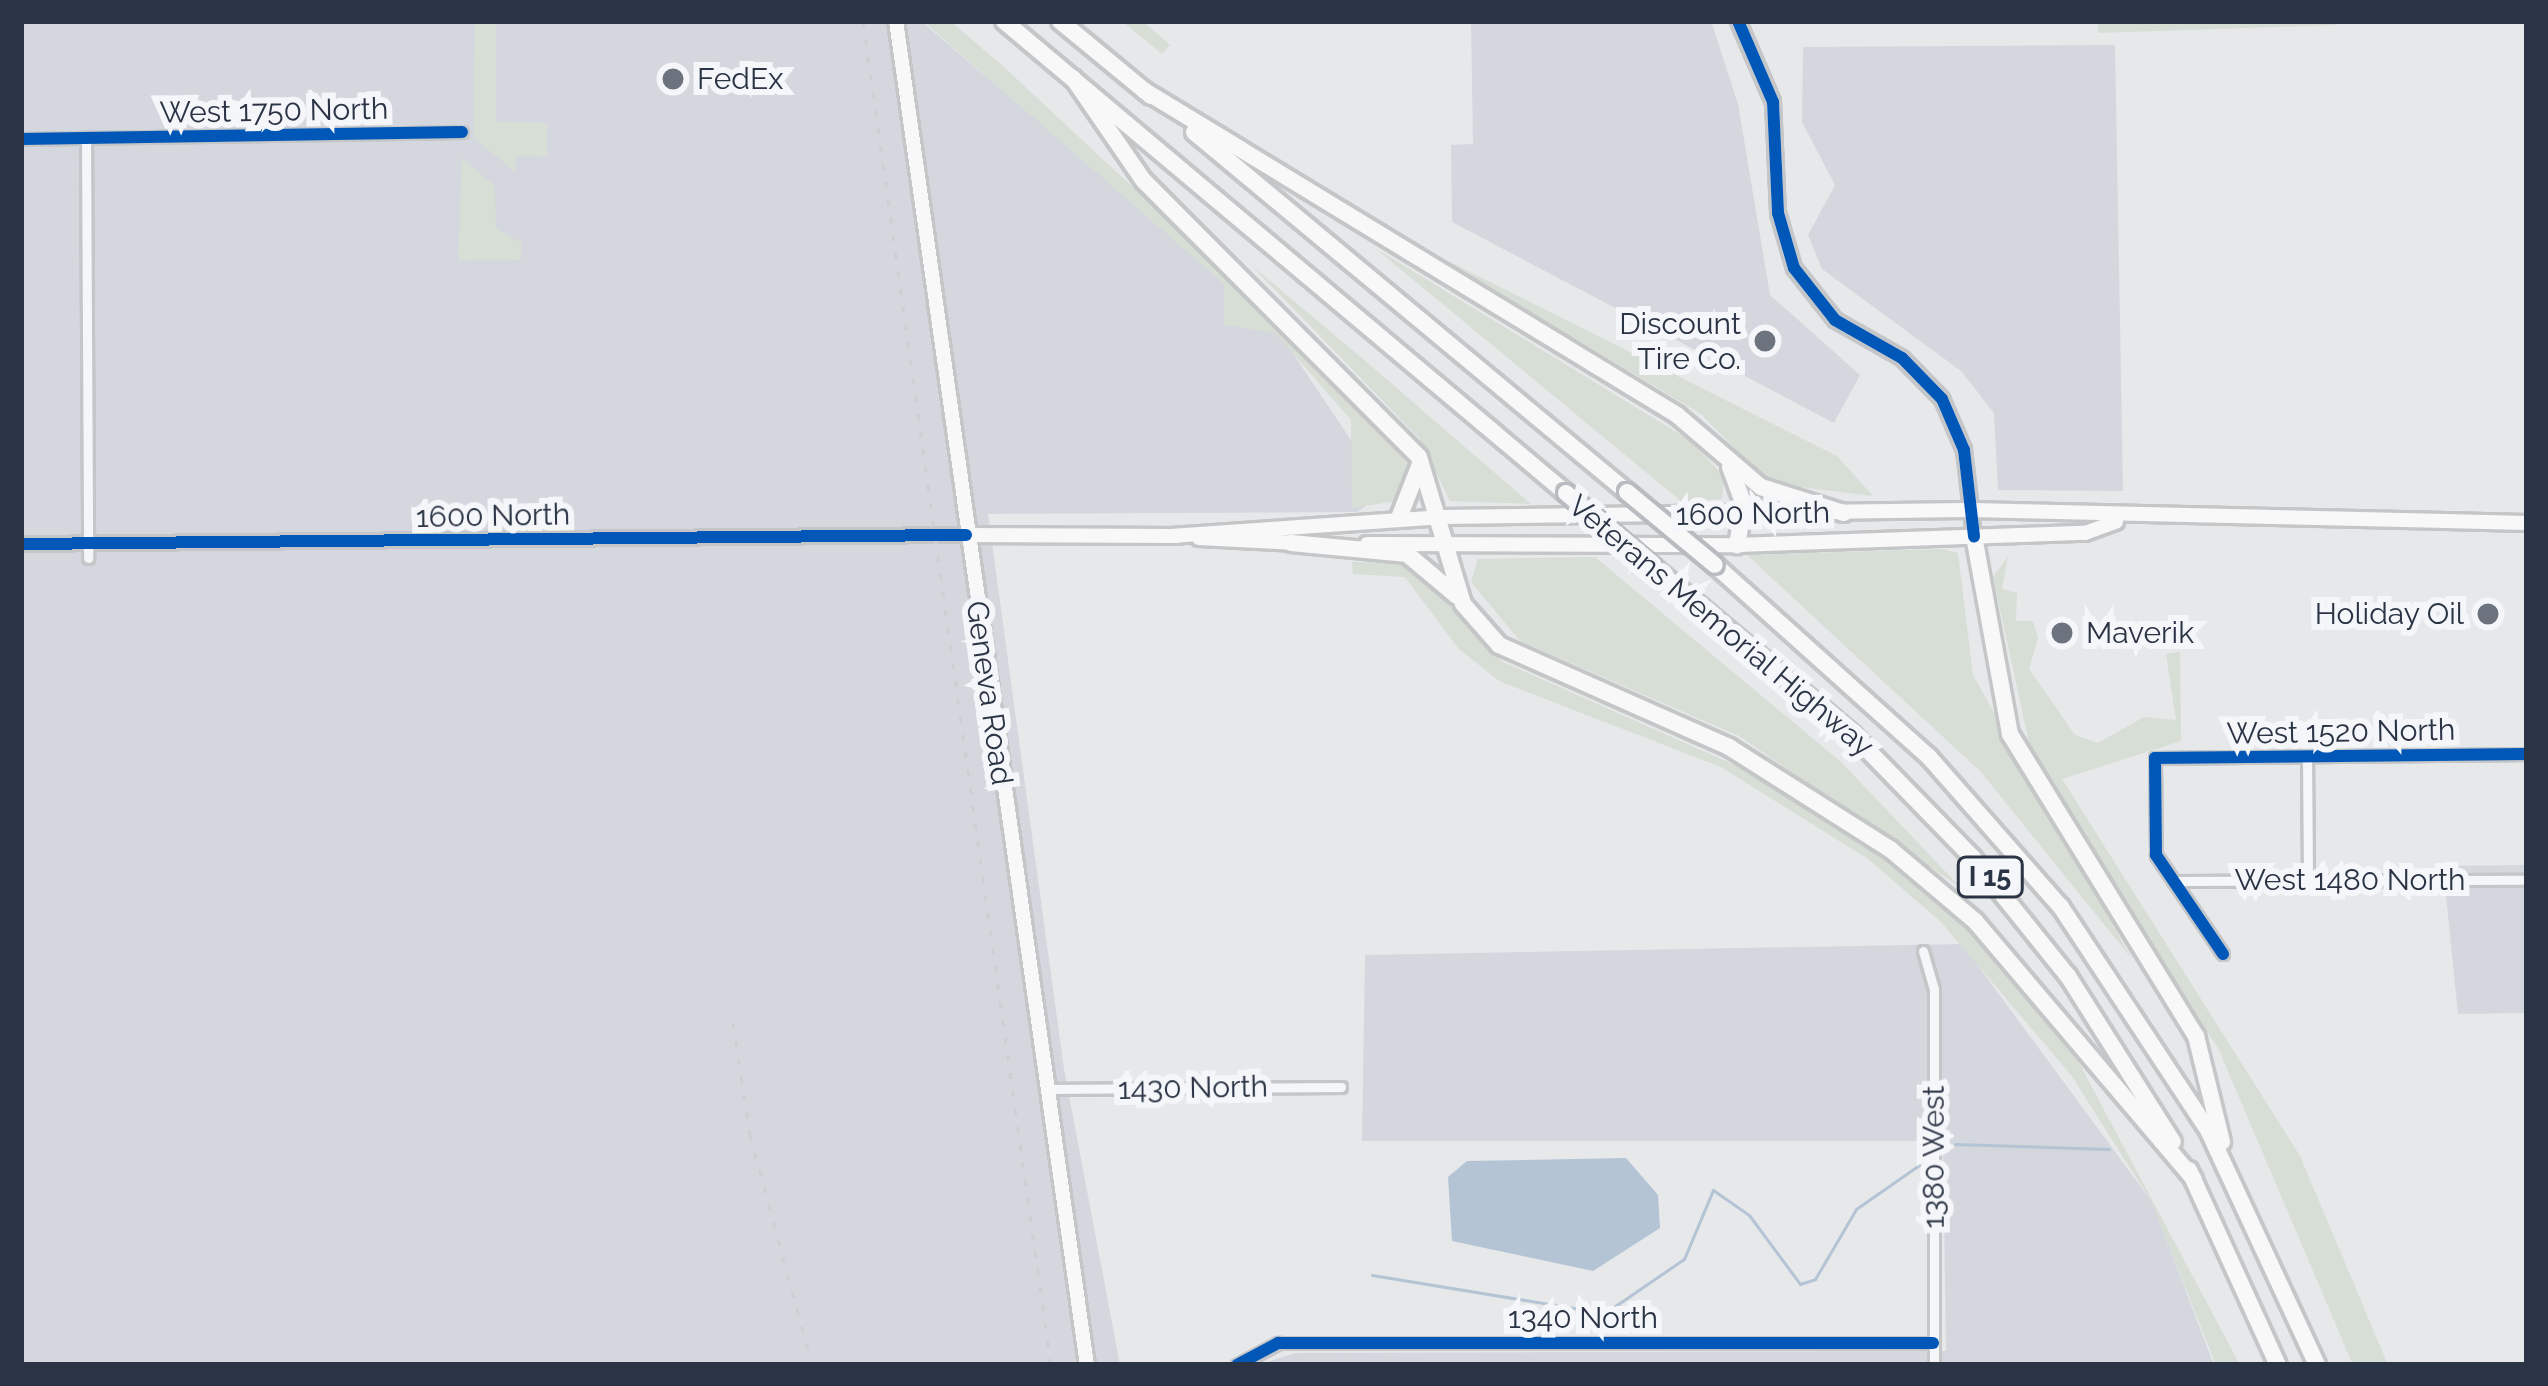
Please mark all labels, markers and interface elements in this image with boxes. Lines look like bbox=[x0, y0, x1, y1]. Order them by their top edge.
place label: FedEx bbox=[697, 61, 783, 97]
marker: FedEx bbox=[660, 66, 686, 92]
street label: West 1750 North bbox=[159, 91, 389, 131]
place label: Discount Tire Co. bbox=[1619, 306, 1741, 376]
marker: Discount Tire Co. bbox=[1752, 328, 1778, 354]
street label: Veterans Memorial Highway bbox=[1561, 487, 1881, 765]
street label: 1600 North bbox=[1676, 495, 1830, 533]
street label: 1600 North bbox=[416, 497, 570, 535]
place label: Holiday Oil bbox=[2314, 596, 2464, 632]
street label: Geneva Road bbox=[958, 599, 1020, 787]
marker: Holiday Oil bbox=[2475, 601, 2501, 627]
place label: Maverik bbox=[2086, 615, 2194, 651]
marker: Maverik bbox=[2049, 620, 2075, 646]
street label: West 1520 North bbox=[2226, 712, 2456, 752]
road number: I 15 bbox=[1954, 856, 2026, 898]
street label: West 1480 North bbox=[2234, 862, 2466, 898]
street label: 1430 North bbox=[1118, 1069, 1268, 1107]
street label: 1380 West bbox=[1916, 1085, 1952, 1229]
street label: 1340 North bbox=[1508, 1300, 1658, 1336]

